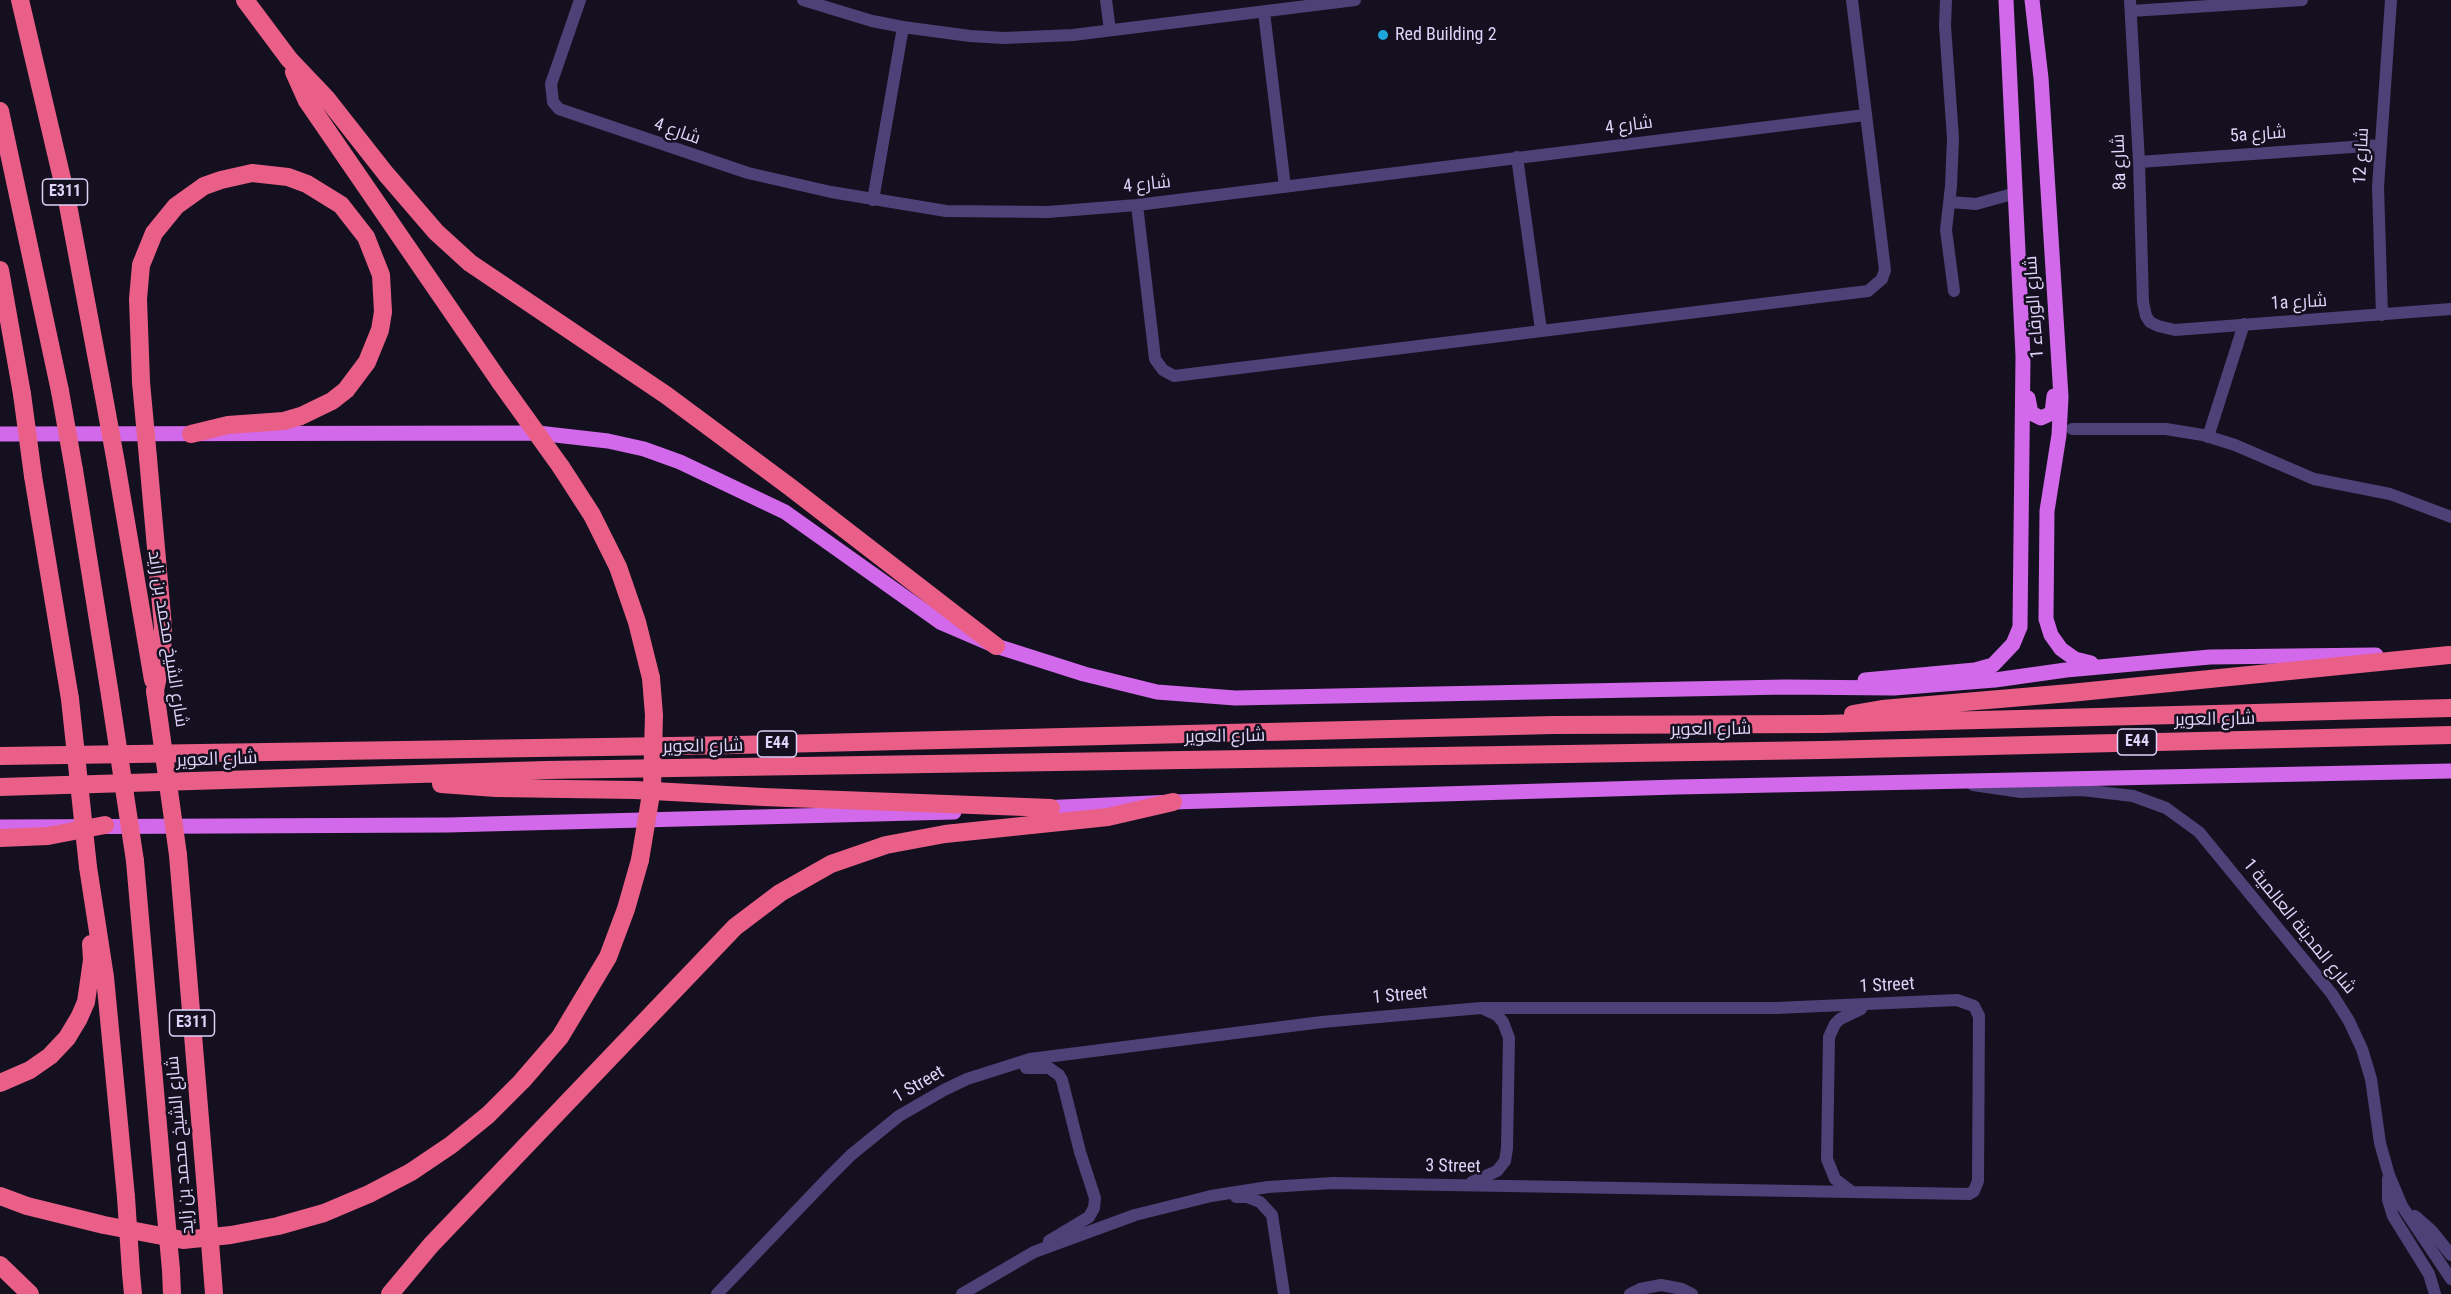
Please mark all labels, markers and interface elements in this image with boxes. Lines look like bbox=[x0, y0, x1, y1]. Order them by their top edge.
place label: Red Building 2 bbox=[1395, 24, 1497, 46]
marker: Red Building 2 bbox=[1376, 28, 1390, 42]
street label: شارع 4 bbox=[1604, 112, 1654, 140]
street label: شارع 4 bbox=[651, 114, 703, 150]
street label: 5a شارع bbox=[2229, 122, 2287, 148]
street label: شارع 12 bbox=[2350, 127, 2374, 185]
street label: 8a شارع bbox=[2108, 133, 2132, 191]
street label: شارع 4 bbox=[1122, 172, 1172, 198]
road number: E311 bbox=[42, 179, 88, 205]
street label: شارع الورقاء 1 bbox=[2021, 255, 2049, 359]
street label: 1a شارع bbox=[2270, 291, 2328, 315]
street label: شارع الشيخ محمد بن زايد bbox=[142, 549, 192, 729]
street label: شارع العوير bbox=[2174, 708, 2256, 732]
street label: شارع العوير bbox=[1670, 718, 1752, 742]
street label: شارع العوير bbox=[1184, 725, 1266, 749]
road number: E44 bbox=[2118, 729, 2156, 755]
road number: E44 bbox=[758, 731, 796, 757]
street label: شارع العوير bbox=[662, 735, 744, 759]
street label: شارع العوير bbox=[176, 748, 258, 772]
street label: شارع المدينة العالمية 1 bbox=[2238, 855, 2360, 999]
street label: 1 Street bbox=[1859, 974, 1915, 998]
street label: 1 Street bbox=[1372, 983, 1428, 1009]
road number: E311 bbox=[170, 1010, 214, 1036]
street label: شارع الشيخ محمد بن زايد bbox=[162, 1055, 200, 1235]
street label: 1 Street bbox=[890, 1062, 948, 1108]
street label: 3 Street bbox=[1425, 1156, 1481, 1178]

